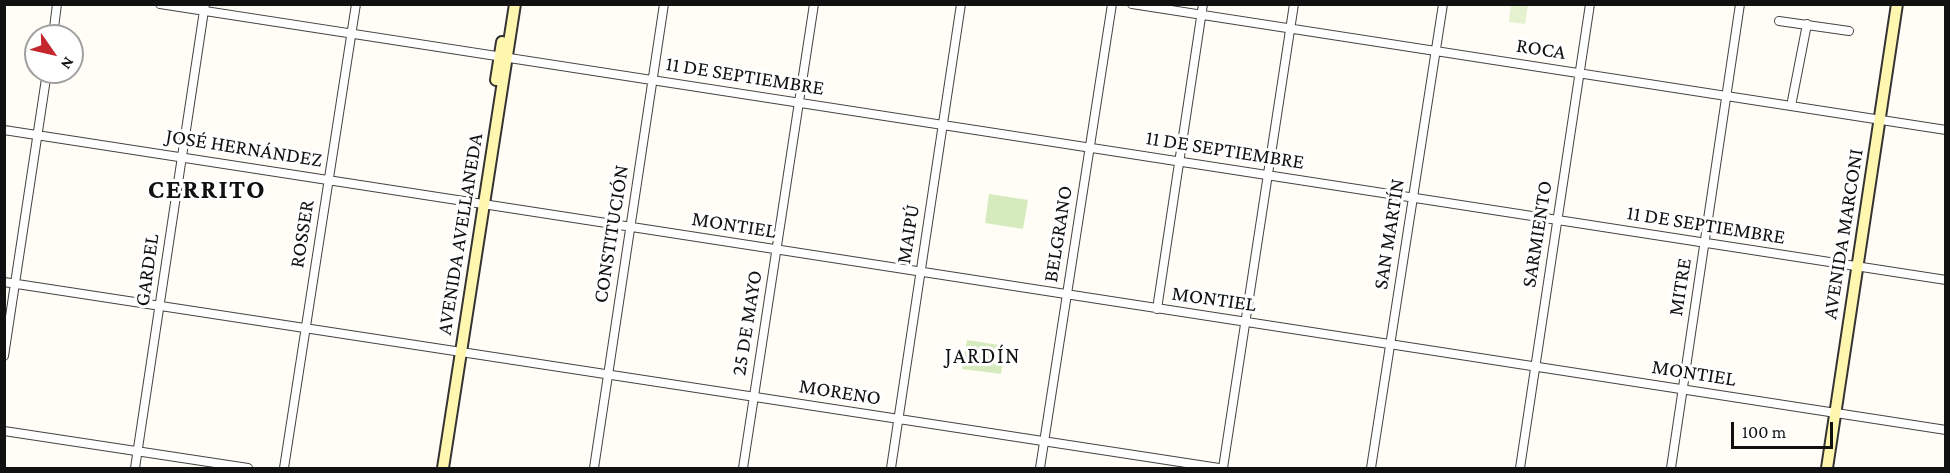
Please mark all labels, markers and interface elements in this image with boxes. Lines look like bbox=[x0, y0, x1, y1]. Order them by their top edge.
north arrow bbox=[24, 24, 84, 84]
street label: ROCA bbox=[1515, 33, 1567, 65]
street label: 11 DE SEPTIEMBRE bbox=[664, 51, 826, 101]
text: N bbox=[58, 54, 78, 73]
street label: JOSÉ HERNÁNDEZ bbox=[164, 123, 324, 173]
street label: 11 DE SEPTIEMBRE bbox=[1144, 125, 1306, 175]
street label: AVENIDA AVELLANEDA bbox=[432, 131, 488, 337]
street label: AVENIDA MARCONI bbox=[1817, 147, 1869, 321]
street label: CONSTITUCIÓN bbox=[588, 163, 634, 305]
district label: CERRITO bbox=[148, 174, 266, 206]
street label: SAN MARTÍN bbox=[1368, 177, 1410, 291]
street label: SARMIENTO bbox=[1516, 179, 1558, 289]
street label: BELGRANO bbox=[1038, 184, 1078, 284]
street label: ROSSER bbox=[284, 198, 320, 270]
street label: 11 DE SEPTIEMBRE bbox=[1625, 200, 1787, 250]
street label: MAIPÚ bbox=[891, 202, 925, 266]
street label: MONTIEL bbox=[690, 206, 778, 244]
street label: GARDEL bbox=[129, 232, 165, 308]
street label: MITRE bbox=[1663, 256, 1697, 318]
street label: 25 DE MAYO bbox=[726, 269, 768, 377]
street label: MONTIEL bbox=[1170, 281, 1258, 317]
district label: JARDÍN bbox=[945, 343, 1021, 369]
street label: MONTIEL bbox=[1650, 354, 1738, 392]
street label: MORENO bbox=[797, 373, 883, 411]
scale bar bbox=[1734, 410, 1836, 448]
text: 100 m bbox=[1742, 422, 1786, 442]

